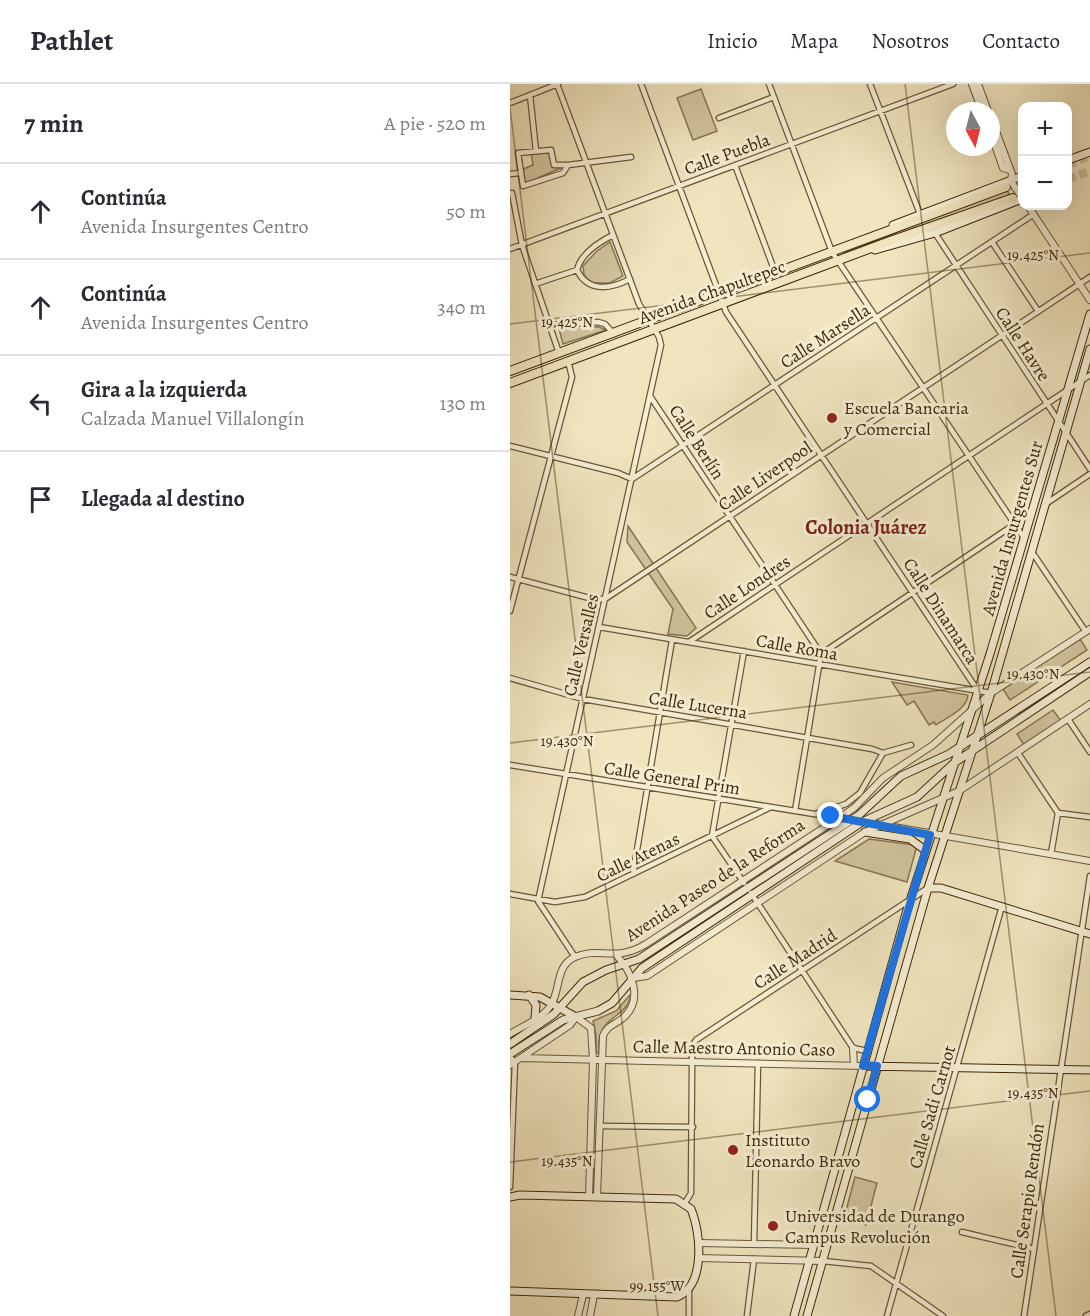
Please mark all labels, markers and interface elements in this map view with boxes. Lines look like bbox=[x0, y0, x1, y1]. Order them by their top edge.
text: Pathlet bbox=[30, 22, 113, 60]
text: Inicio bbox=[707, 27, 757, 55]
text: Mapa bbox=[790, 27, 839, 55]
text: Nosotros bbox=[872, 27, 949, 55]
text: Contacto bbox=[982, 27, 1060, 55]
north arrow bbox=[946, 102, 1000, 156]
map controls bbox=[1018, 102, 1072, 210]
button: + bbox=[1018, 102, 1072, 156]
text: 7 min bbox=[24, 106, 84, 141]
text: A pie · 520 m bbox=[384, 110, 486, 137]
street label: Calle Puebla bbox=[681, 127, 774, 181]
button: − bbox=[1018, 156, 1072, 210]
text: Continúa bbox=[81, 183, 167, 213]
icon: ahead bbox=[24, 195, 57, 228]
text: 50 m bbox=[446, 198, 486, 225]
text: Avenida Insurgentes Centro bbox=[81, 213, 309, 240]
text: 19.425°N bbox=[1007, 245, 1059, 265]
street label: Avenida Chapultepec bbox=[634, 254, 789, 330]
text: Continúa bbox=[81, 279, 167, 309]
icon: ahead bbox=[24, 291, 57, 324]
text: 340 m bbox=[437, 294, 486, 321]
street label: Calle Marsella bbox=[775, 298, 875, 374]
street label: Calle Havre bbox=[990, 302, 1056, 386]
text: Avenida Insurgentes Centro bbox=[81, 309, 309, 336]
text: 19.425°N bbox=[541, 312, 593, 332]
text: Gira a la izquierda bbox=[81, 375, 247, 405]
icon: left bbox=[24, 387, 57, 420]
text: 130 m bbox=[440, 390, 486, 417]
place label: Escuela Bancaria y Comercial bbox=[843, 396, 969, 441]
street label: Calle Berlín bbox=[664, 400, 730, 484]
text: Calzada Manuel Villalongín bbox=[81, 405, 304, 432]
marker: Escuela Bancaria y Comercial bbox=[825, 411, 839, 425]
street label: Calle Liverpool bbox=[713, 435, 817, 516]
street label: Avenida Insurgentes Sur bbox=[975, 438, 1048, 619]
icon: arrive bbox=[24, 483, 57, 516]
text: Llegada al destino bbox=[81, 484, 245, 514]
district label: Colonia Juárez bbox=[805, 514, 927, 541]
street label: Calle Londres bbox=[699, 549, 795, 625]
street label: Calle Dinamarca bbox=[898, 553, 985, 669]
street label: Calle Versalles bbox=[558, 591, 604, 699]
street label: Calle Roma bbox=[754, 628, 840, 666]
text: 19.430°N bbox=[1007, 664, 1060, 684]
street label: Calle Lucerna bbox=[647, 685, 750, 725]
text: 19.430°N bbox=[541, 731, 594, 751]
street label: Calle General Prim bbox=[602, 755, 742, 801]
route end bbox=[817, 802, 843, 828]
street label: Avenida Paseo de la Reforma bbox=[620, 813, 810, 948]
street label: Calle Atenas bbox=[592, 826, 684, 888]
street label: Calle Madrid bbox=[749, 923, 842, 995]
street label: Calle Maestro Antonio Caso bbox=[633, 1034, 835, 1062]
street label: Calle Sadi Carnot bbox=[903, 1042, 961, 1171]
text: 19.435°N bbox=[1007, 1083, 1059, 1103]
route start bbox=[854, 1086, 880, 1112]
street label: Calle Serapio Rendón bbox=[1004, 1122, 1050, 1280]
place label: Instituto Leonardo Bravo bbox=[745, 1128, 860, 1173]
marker: Instituto Leonardo Bravo bbox=[726, 1143, 740, 1157]
text: 19.435°N bbox=[541, 1151, 593, 1171]
place label: Universidad de Durango Campus Revolución bbox=[785, 1204, 965, 1249]
marker: Universidad de Durango Campus Revolución bbox=[766, 1219, 780, 1233]
text: 99.155°W bbox=[630, 1276, 684, 1296]

